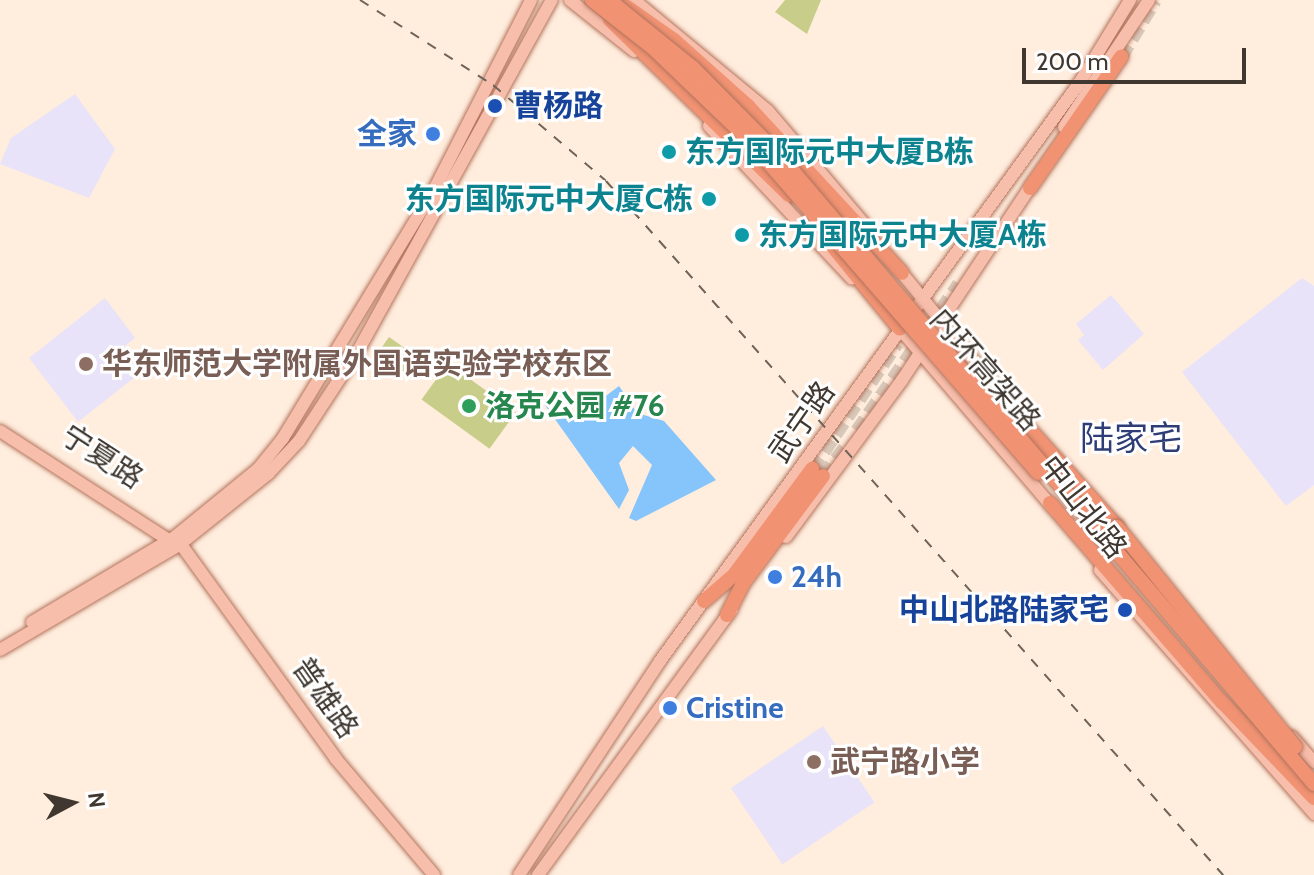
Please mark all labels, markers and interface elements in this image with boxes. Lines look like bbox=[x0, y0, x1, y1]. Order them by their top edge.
scale bar bbox=[1026, 32, 1250, 82]
text: 200 m bbox=[1036, 47, 1109, 76]
place label: 曹杨路 bbox=[513, 88, 603, 124]
marker: 曹杨路 bbox=[484, 95, 506, 117]
place label: 全家 bbox=[357, 116, 417, 152]
marker: 全家 bbox=[424, 125, 442, 143]
place label: 东方国际元中大厦B栋 bbox=[685, 134, 974, 170]
marker: 东方国际元中大厦B栋 bbox=[660, 143, 678, 161]
place label: 东方国际元中大厦C栋 bbox=[405, 181, 693, 217]
marker: 东方国际元中大厦C栋 bbox=[700, 190, 718, 208]
place label: 东方国际元中大厦A栋 bbox=[758, 217, 1047, 253]
marker: 东方国际元中大厦A栋 bbox=[733, 226, 751, 244]
street label: 内环高架路 bbox=[922, 302, 1048, 438]
place label: 华东师范大学附属外国语实验学校东区 bbox=[102, 346, 612, 382]
marker: 华东师范大学附属外国语实验学校东区 bbox=[77, 355, 95, 373]
street label: 武宁路 bbox=[761, 375, 843, 469]
place label: 洛克公园 #76 bbox=[485, 388, 665, 424]
marker: 洛克公园 #76 bbox=[460, 397, 478, 415]
street label: 宁夏路 bbox=[54, 417, 150, 497]
district label: 陆家宅 bbox=[1080, 419, 1182, 459]
street label: 中山北路 bbox=[1032, 449, 1134, 565]
place label: 24h bbox=[791, 559, 842, 595]
marker: 24h bbox=[766, 568, 784, 586]
place label: 中山北路陆家宅 bbox=[899, 592, 1109, 628]
marker: 中山北路陆家宅 bbox=[1116, 601, 1134, 619]
street label: 普雄路 bbox=[284, 651, 366, 745]
place label: Cristine bbox=[686, 690, 784, 726]
marker: Cristine bbox=[661, 699, 679, 717]
place label: 武宁路小学 bbox=[830, 744, 980, 780]
marker: 武宁路小学 bbox=[805, 753, 823, 771]
north arrow bbox=[32, 763, 112, 843]
text: N bbox=[82, 791, 111, 809]

